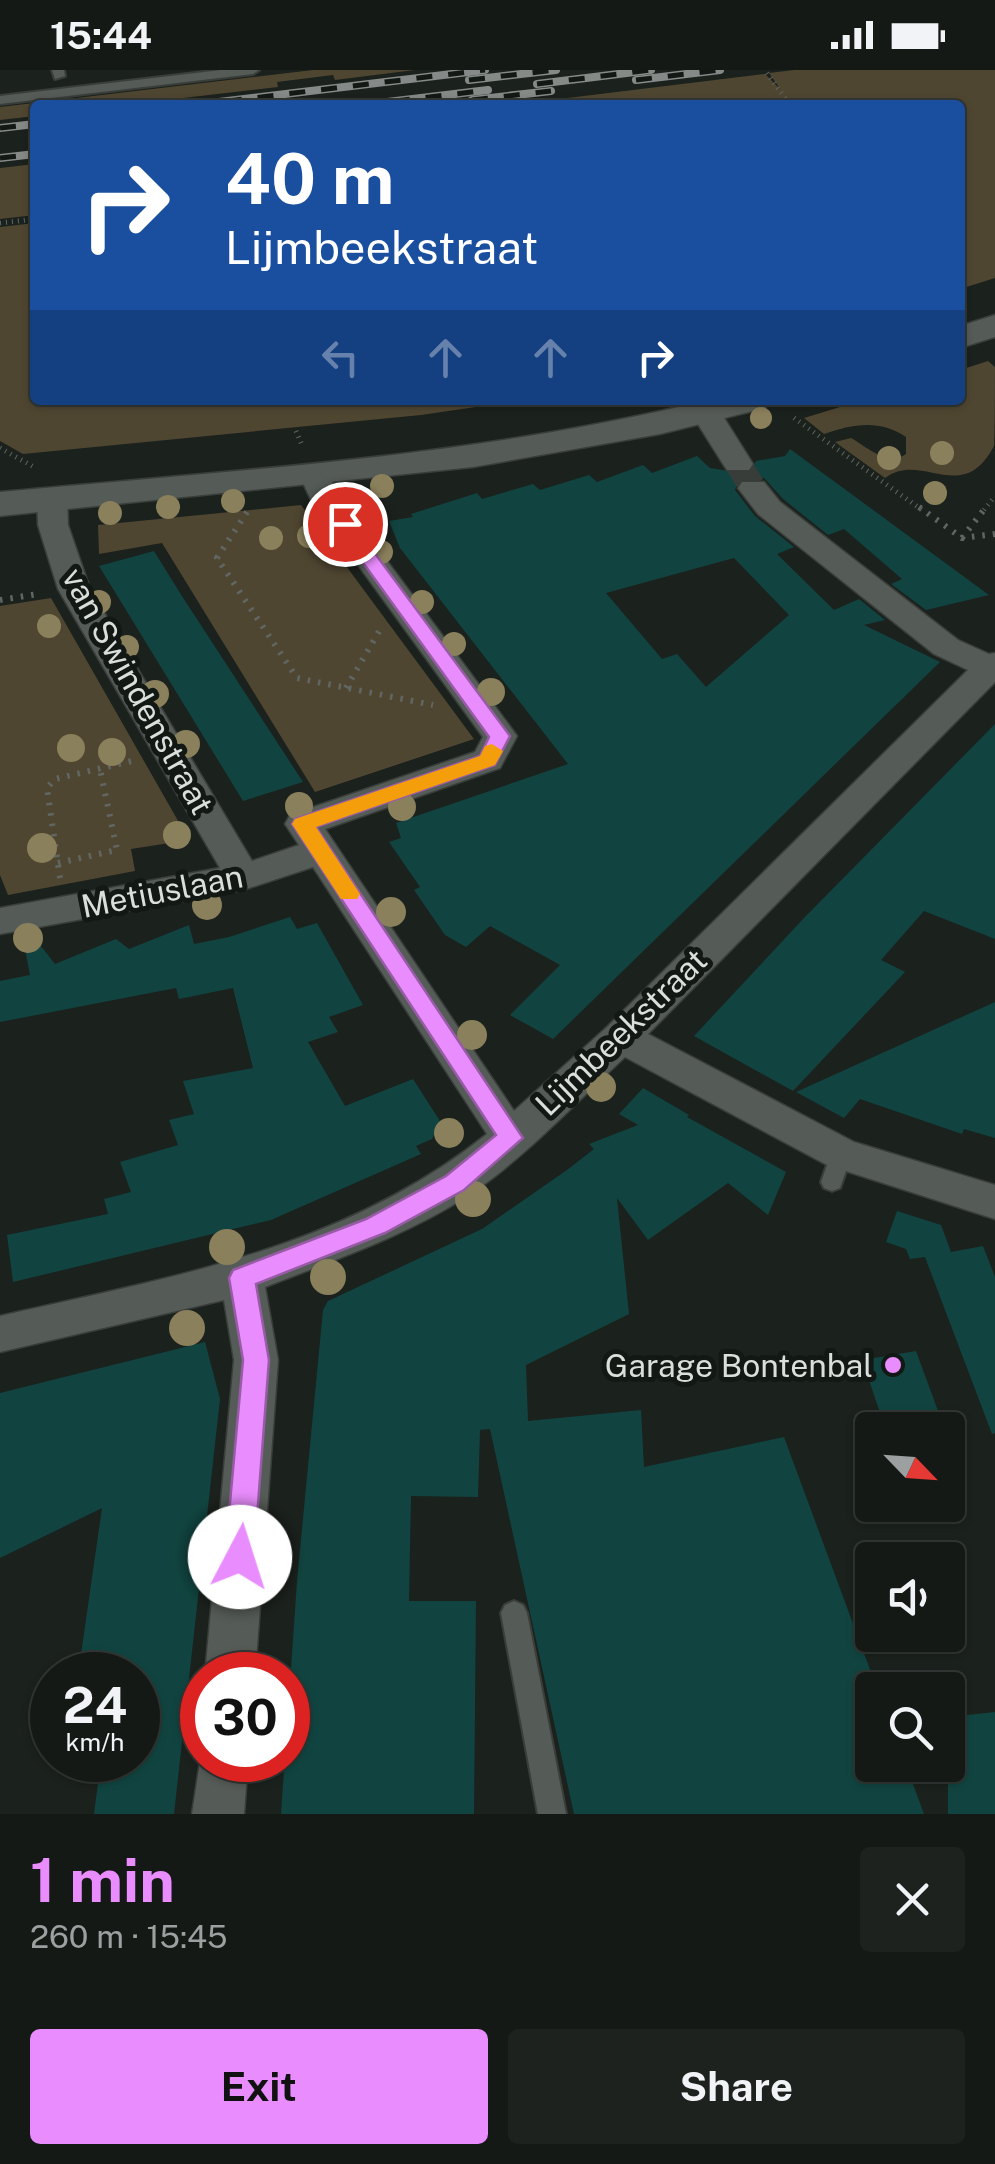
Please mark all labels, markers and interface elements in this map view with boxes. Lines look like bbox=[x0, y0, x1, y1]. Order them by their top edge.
text: 15:44 bbox=[50, 13, 152, 58]
text: 40 m bbox=[225, 137, 395, 220]
icon: right bbox=[60, 140, 190, 270]
text: Lijmbeekstraat bbox=[225, 221, 539, 274]
icon: left bbox=[313, 330, 368, 385]
icon: ahead bbox=[418, 330, 473, 385]
icon: ahead bbox=[523, 330, 578, 385]
icon: right bbox=[628, 330, 683, 385]
pin bbox=[303, 482, 388, 567]
icon: arrive bbox=[318, 497, 373, 552]
street label: van Swindenstraat bbox=[55, 561, 221, 821]
street label: Metiuslaan bbox=[78, 857, 246, 925]
street label: Lijmbeekstraat bbox=[528, 941, 714, 1123]
place label: Garage Bontenbal bbox=[605, 1347, 873, 1384]
marker: Garage Bontenbal bbox=[882, 1354, 904, 1376]
north arrow bbox=[855, 1412, 965, 1522]
map controls bbox=[855, 1412, 965, 1782]
position arrow bbox=[188, 1505, 292, 1609]
button: sound bbox=[855, 1542, 965, 1652]
speed limit sign: 30 bbox=[180, 1652, 310, 1782]
button: search bbox=[855, 1672, 965, 1782]
text: 24 bbox=[63, 1675, 127, 1734]
text: km/h bbox=[66, 1727, 124, 1757]
text: 1 min bbox=[30, 1845, 175, 1916]
button: close bbox=[860, 1847, 965, 1952]
text: 260 m · 15:45 bbox=[30, 1918, 227, 1955]
button: Exit bbox=[30, 2029, 488, 2144]
button: Share bbox=[508, 2029, 965, 2144]

